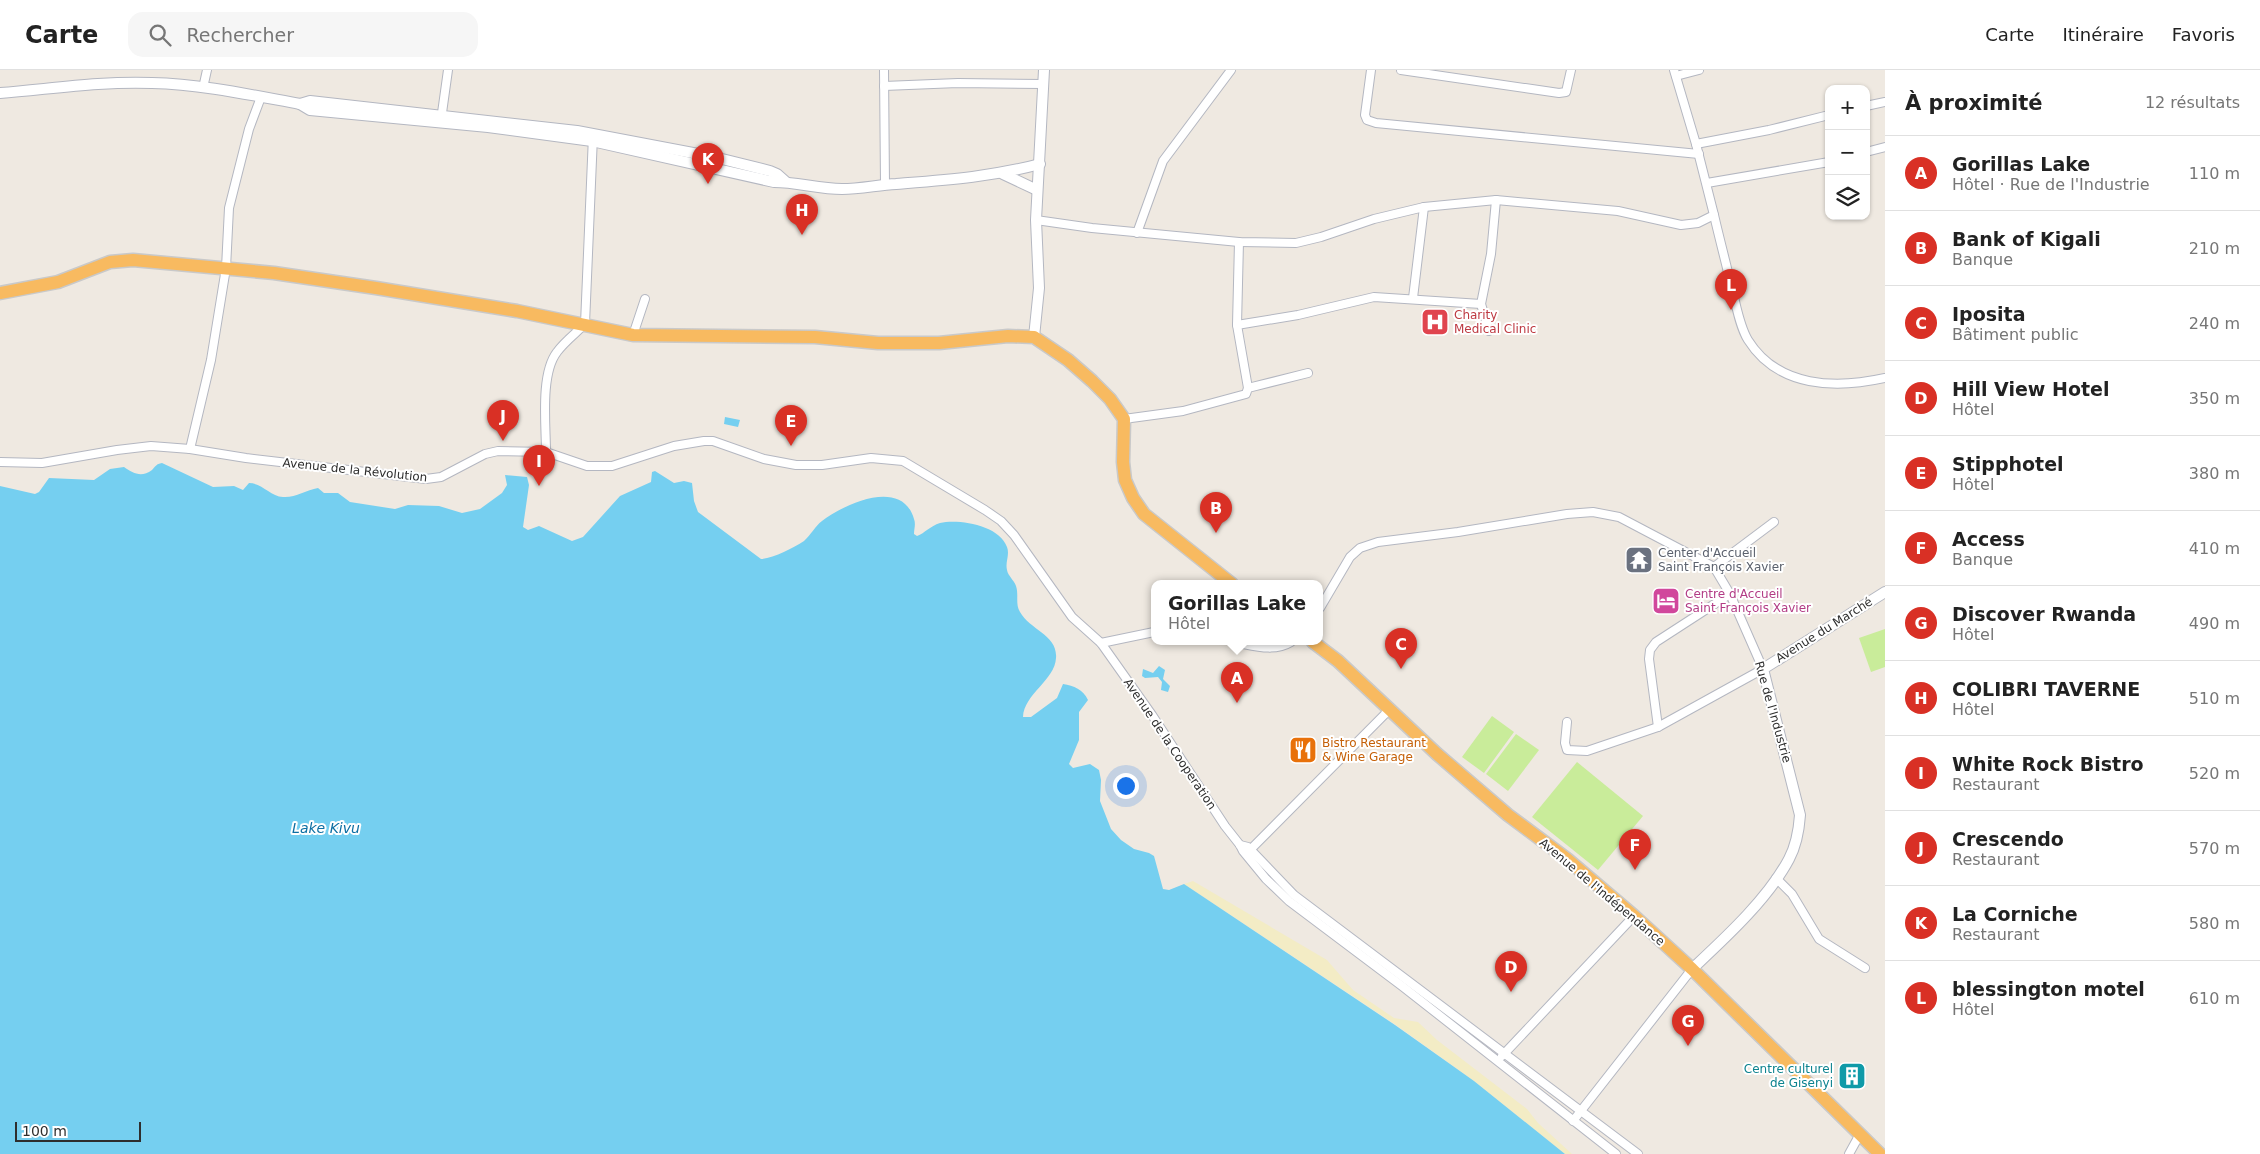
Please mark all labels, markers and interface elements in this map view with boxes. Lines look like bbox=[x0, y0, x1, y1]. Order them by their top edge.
search box bbox=[128, 12, 478, 57]
text: Carte bbox=[25, 21, 98, 49]
icon: search bbox=[146, 21, 174, 49]
text: Rechercher bbox=[186, 24, 294, 46]
text: Carte bbox=[1985, 24, 2034, 45]
text: Itinéraire bbox=[2062, 24, 2144, 45]
text: Favoris bbox=[2172, 24, 2235, 45]
map controls bbox=[1825, 85, 1870, 220]
button: + bbox=[1825, 85, 1870, 130]
text: À proximité bbox=[1905, 91, 2042, 115]
text: 12 résultats bbox=[2145, 93, 2240, 112]
button: − bbox=[1825, 130, 1870, 175]
pin: K bbox=[692, 143, 724, 184]
text: Gorillas Lake bbox=[1952, 153, 2090, 175]
text: A bbox=[1915, 164, 1927, 183]
text: 110 m bbox=[2189, 164, 2240, 183]
button: layers bbox=[1825, 175, 1870, 220]
text: Hôtel · Rue de l'Industrie bbox=[1952, 175, 2150, 194]
pin: H bbox=[786, 194, 818, 235]
text: Bank of Kigali bbox=[1952, 228, 2101, 250]
text: B bbox=[1915, 239, 1927, 258]
text: 210 m bbox=[2189, 239, 2240, 258]
text: Banque bbox=[1952, 250, 2013, 269]
pin: L bbox=[1715, 269, 1747, 310]
text: Iposita bbox=[1952, 303, 2025, 325]
hospital icon: Charity Medical Clinic bbox=[1420, 307, 1450, 337]
place label: Charity Medical Clinic bbox=[1454, 308, 1536, 336]
text: C bbox=[1915, 314, 1927, 333]
text: 240 m bbox=[2189, 314, 2240, 333]
text: Bâtiment public bbox=[1952, 325, 2079, 344]
text: Hill View Hotel bbox=[1952, 378, 2109, 400]
text: D bbox=[1914, 389, 1928, 408]
text: 350 m bbox=[2189, 389, 2240, 408]
pin: J bbox=[487, 400, 519, 441]
text: Hôtel bbox=[1952, 400, 1994, 419]
pin: E bbox=[775, 405, 807, 446]
pin: I bbox=[523, 445, 555, 486]
text: Stipphotel bbox=[1952, 453, 2064, 475]
street label: Avenue de la Révolution bbox=[282, 455, 428, 485]
text: E bbox=[1916, 464, 1926, 483]
text: 380 m bbox=[2189, 464, 2240, 483]
text: Hôtel bbox=[1952, 475, 1994, 494]
pin: B bbox=[1200, 492, 1232, 533]
text: Access bbox=[1952, 528, 2025, 550]
text: F bbox=[1916, 539, 1926, 558]
text: 410 m bbox=[2189, 539, 2240, 558]
temple icon: Center d'Accueil Saint François Xavier bbox=[1624, 545, 1654, 575]
place label: Center d'Accueil Saint François Xavier bbox=[1658, 546, 1784, 574]
text: Banque bbox=[1952, 550, 2013, 569]
popup bbox=[1151, 580, 1323, 645]
hotel icon: Centre d'Accueil Saint François Xavier bbox=[1651, 586, 1681, 616]
place label: Centre d'Accueil Saint François Xavier bbox=[1685, 587, 1811, 615]
text: Gorillas Lake bbox=[1168, 592, 1306, 614]
street label: Avenue du Marché bbox=[1773, 595, 1875, 665]
text: Discover Rwanda bbox=[1952, 603, 2136, 625]
text: Hôtel bbox=[1168, 614, 1210, 633]
text: G bbox=[1914, 614, 1928, 633]
text: 490 m bbox=[2189, 614, 2240, 633]
text: Hôtel bbox=[1952, 625, 1994, 644]
pin: C bbox=[1385, 628, 1417, 669]
street label: Rue de l'Industrie bbox=[1752, 660, 1794, 764]
pin: A bbox=[1221, 662, 1253, 703]
street label: Avenue de la Cooperation bbox=[1121, 676, 1219, 812]
text: COLIBRI TAVERNE bbox=[1952, 678, 2140, 700]
text: H bbox=[1914, 689, 1928, 708]
text: 510 m bbox=[2189, 689, 2240, 708]
text: Hôtel bbox=[1952, 700, 1994, 719]
restaurant icon: Bistro Restaurant & Wine Garage bbox=[1288, 735, 1318, 765]
place label: Bistro Restaurant & Wine Garage bbox=[1322, 736, 1426, 764]
text: White Rock Bistro bbox=[1952, 753, 2144, 775]
text: I bbox=[1918, 764, 1924, 783]
text: 520 m bbox=[2189, 764, 2240, 783]
your location bbox=[1113, 773, 1139, 799]
text: Restaurant bbox=[1952, 775, 2040, 794]
water label: Lake Kivu bbox=[292, 820, 360, 836]
text: Crescendo bbox=[1952, 828, 2064, 850]
pin: F bbox=[1619, 829, 1651, 870]
street label: Avenue de l'Indépendance bbox=[1537, 835, 1667, 949]
text: J bbox=[1918, 839, 1924, 858]
text: 570 m bbox=[2189, 839, 2240, 858]
text: Restaurant bbox=[1952, 850, 2040, 869]
text: La Corniche bbox=[1952, 903, 2078, 925]
text: K bbox=[1915, 914, 1927, 933]
text: 580 m bbox=[2189, 914, 2240, 933]
text: Restaurant bbox=[1952, 925, 2040, 944]
pin: D bbox=[1495, 951, 1527, 992]
text: blessington motel bbox=[1952, 978, 2145, 1000]
text: L bbox=[1916, 989, 1926, 1008]
text: 610 m bbox=[2189, 989, 2240, 1008]
text: Hôtel bbox=[1952, 1000, 1994, 1019]
pin: G bbox=[1672, 1005, 1704, 1046]
building icon: Centre culturel de Gisenyi bbox=[1837, 1061, 1867, 1091]
place label: Centre culturel de Gisenyi bbox=[1744, 1062, 1833, 1090]
scale bar bbox=[15, 1119, 141, 1142]
text: 100 m bbox=[22, 1123, 67, 1139]

